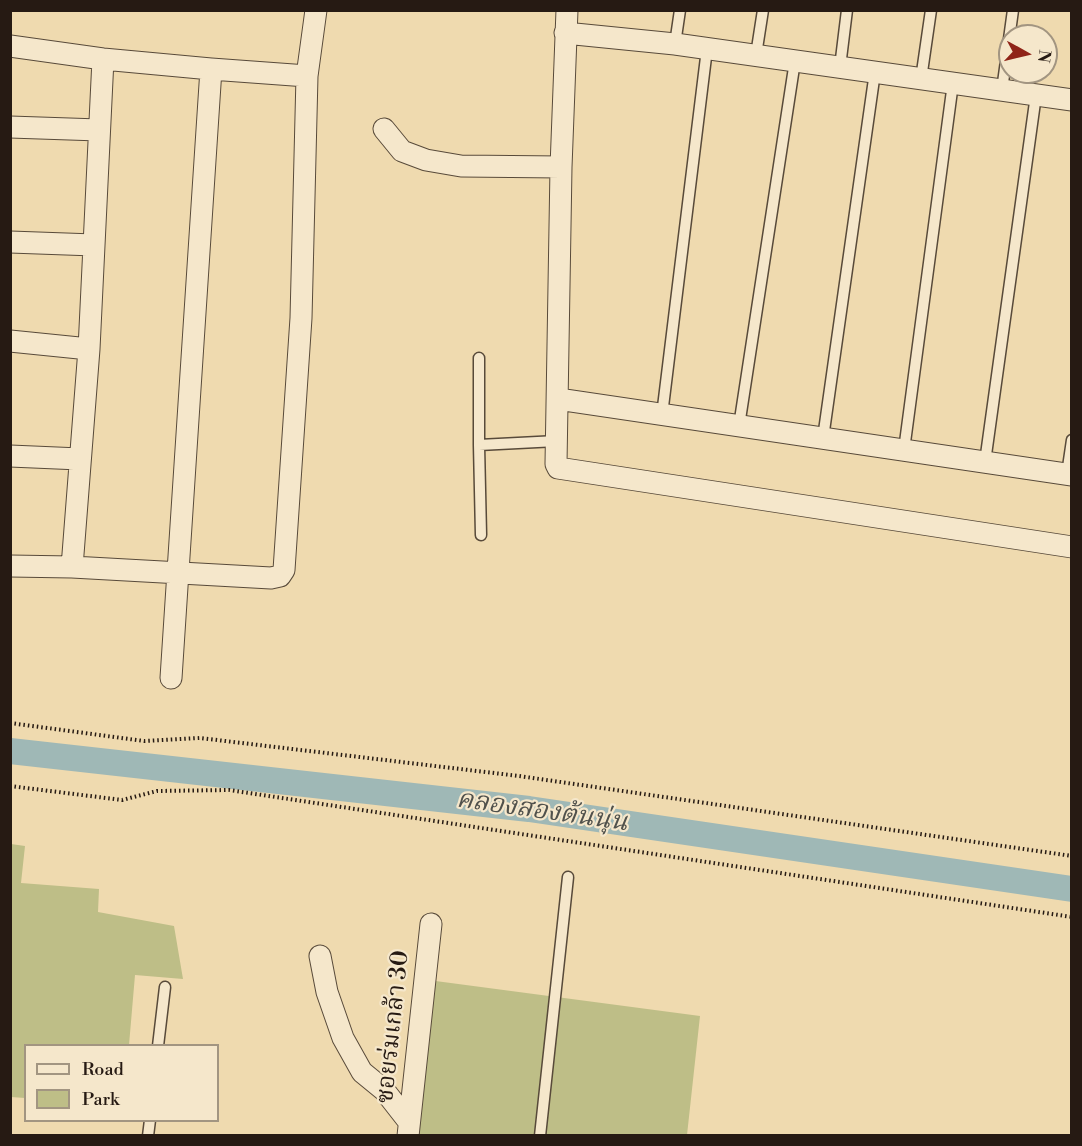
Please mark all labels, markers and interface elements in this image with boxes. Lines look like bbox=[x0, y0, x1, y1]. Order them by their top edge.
north arrow bbox=[998, 24, 1058, 84]
text: N bbox=[1033, 49, 1055, 64]
water label: คลองสองต้นนุ่น bbox=[454, 785, 630, 839]
street label: ซอยร่มเกล้า 30 bbox=[372, 949, 416, 1105]
legend bbox=[24, 1044, 219, 1122]
text: Road bbox=[82, 1058, 124, 1081]
text: Park bbox=[82, 1088, 119, 1111]

